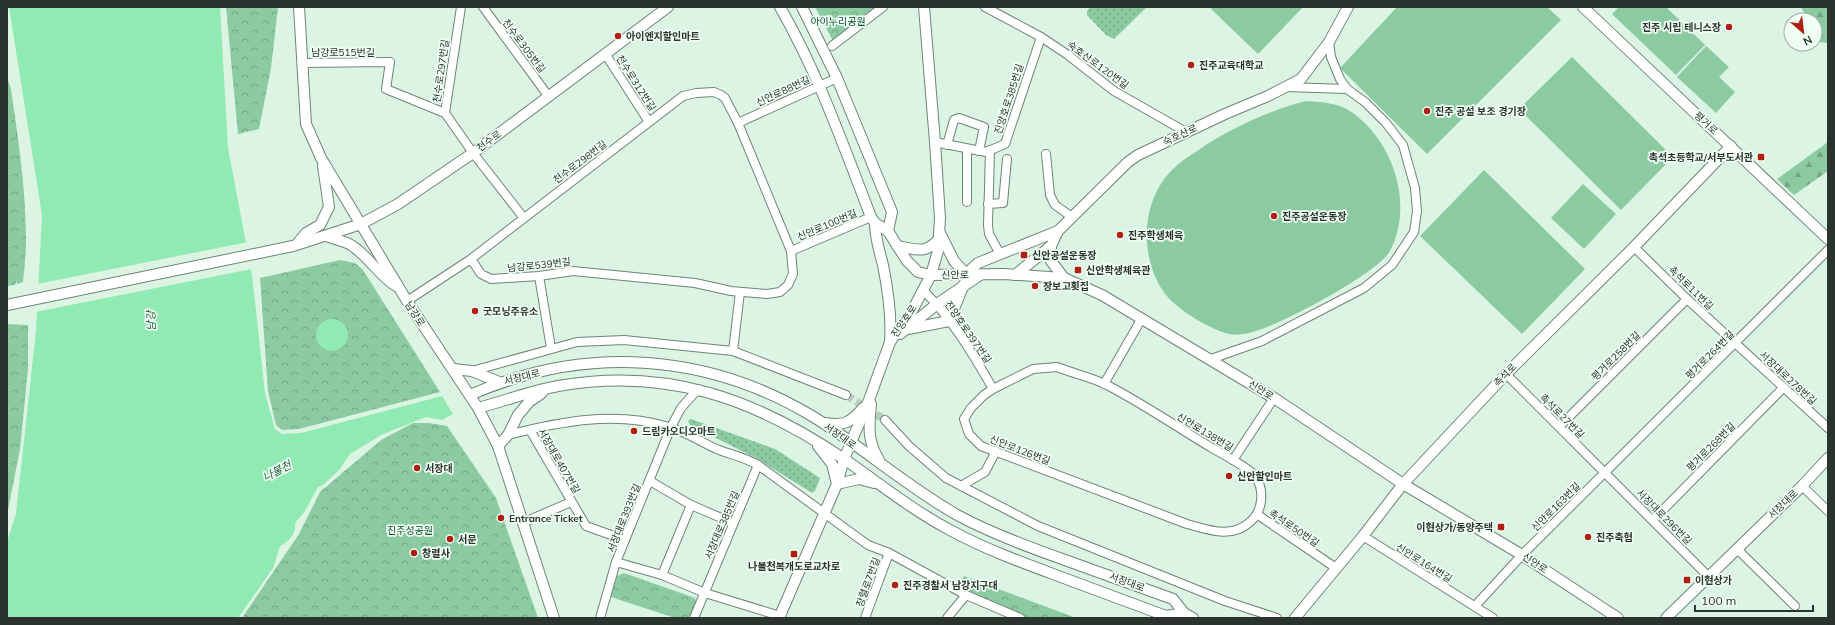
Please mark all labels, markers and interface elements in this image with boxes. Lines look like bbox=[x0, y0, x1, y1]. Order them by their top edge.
north arrow bbox=[1783, 12, 1823, 52]
park label: 아이누리공원 bbox=[810, 15, 866, 28]
street label: 천수로305번길 bbox=[500, 17, 548, 75]
place label: 진주 시립 테니스장 bbox=[1642, 21, 1721, 34]
marker: 진주 시립 테니스장 bbox=[1724, 22, 1734, 32]
place label: 아이엔지할인마트 bbox=[626, 30, 700, 43]
marker: 아이엔지할인마트 bbox=[613, 31, 623, 41]
text: N bbox=[1801, 33, 1815, 49]
street label: 천수로297번길 bbox=[430, 38, 452, 104]
street label: 숙호산로120번길 bbox=[1065, 38, 1131, 92]
street label: 남강로515번길 bbox=[311, 46, 375, 59]
street label: 천수로312번길 bbox=[613, 53, 659, 113]
place label: 진주교육대학교 bbox=[1199, 59, 1263, 72]
marker: 진주교육대학교 bbox=[1186, 60, 1196, 70]
street label: 진양호로385번길 bbox=[992, 62, 1026, 136]
street label: 신안로88번길 bbox=[754, 73, 812, 109]
place label: 진주 공설 보조 경기장 bbox=[1435, 105, 1526, 118]
marker: 진주 공설 보조 경기장 bbox=[1422, 106, 1432, 116]
street label: 평거로 bbox=[1691, 109, 1721, 137]
street label: 숙호산로 bbox=[1161, 121, 1199, 149]
street label: 천수로 bbox=[474, 128, 504, 154]
street label: 천수로298번길 bbox=[551, 138, 609, 186]
place label: 촉석초등학교/서부도서관 bbox=[1649, 151, 1753, 164]
marker: 촉석초등학교/서부도서관 bbox=[1756, 152, 1766, 162]
street label: 신안로100번길 bbox=[795, 207, 859, 243]
place label: 진주공설운동장 bbox=[1282, 210, 1346, 223]
marker: 진주공설운동장 bbox=[1269, 211, 1279, 221]
place label: 진주학생체육 bbox=[1128, 229, 1183, 242]
marker: 진주학생체육 bbox=[1115, 230, 1125, 240]
place label: 신안공설운동장 bbox=[1032, 249, 1096, 262]
marker: 신안공설운동장 bbox=[1019, 250, 1029, 260]
street label: 남강로539번길 bbox=[506, 255, 572, 275]
street label: 촉석로11번길 bbox=[1666, 263, 1716, 313]
place label: 신안학생체육관 bbox=[1086, 264, 1150, 277]
marker: 신안학생체육관 bbox=[1073, 265, 1083, 275]
street label: 신안로 bbox=[941, 268, 969, 282]
place label: 장보고횟집 bbox=[1043, 280, 1089, 293]
marker: 장보고횟집 bbox=[1030, 281, 1040, 291]
street label: 진양호로397번길 bbox=[942, 298, 994, 366]
street label: 남강로 bbox=[402, 299, 428, 329]
street label: 진양호로 bbox=[888, 302, 920, 340]
place label: 굿모닝주유소 bbox=[483, 305, 538, 318]
marker: 굿모닝주유소 bbox=[470, 306, 480, 316]
water label: 남강 bbox=[144, 309, 158, 331]
street label: 평거로264번길 bbox=[1683, 328, 1737, 382]
street label: 평거로258번길 bbox=[1589, 329, 1643, 383]
street label: 서장대로278번길 bbox=[1757, 348, 1819, 408]
street label: 촉석로 bbox=[1491, 361, 1519, 389]
street label: 서장대로 bbox=[503, 366, 541, 388]
street label: 신안로 bbox=[1246, 377, 1276, 403]
street label: 촉석로27번길 bbox=[1537, 391, 1587, 441]
street label: 신안로138번길 bbox=[1174, 410, 1236, 454]
street label: 서장대로 bbox=[821, 420, 859, 452]
street label: 평거로268번길 bbox=[1684, 420, 1738, 474]
place label: 드림카오디오마트 bbox=[642, 425, 716, 438]
street label: 서장대로407번길 bbox=[535, 426, 583, 496]
marker: 드림카오디오마트 bbox=[629, 426, 639, 436]
street label: 신안로126번길 bbox=[988, 432, 1052, 468]
water label: 나불천 bbox=[260, 457, 295, 484]
place label: 서장대 bbox=[425, 462, 453, 475]
marker: 서장대 bbox=[412, 463, 422, 473]
place label: 신안할인마트 bbox=[1237, 470, 1292, 483]
marker: 신안할인마트 bbox=[1224, 471, 1234, 481]
street label: 신안로163번길 bbox=[1529, 480, 1583, 534]
street label: 서장대로393번길 bbox=[604, 482, 644, 554]
street label: 서장대로296번길 bbox=[1634, 487, 1694, 547]
street label: 서장대로 bbox=[1765, 487, 1801, 521]
street label: 서장대로385번길 bbox=[702, 489, 742, 561]
street label: 촉석로50번길 bbox=[1266, 506, 1322, 550]
place label: Entrance Ticket bbox=[509, 512, 583, 525]
marker: Entrance Ticket bbox=[496, 513, 506, 523]
place label: 이현상가/동양주택 bbox=[1416, 521, 1493, 534]
marker: 이현상가/동양주택 bbox=[1496, 522, 1506, 532]
park label: 진주성공원 bbox=[387, 524, 433, 537]
place label: 진주축협 bbox=[1596, 531, 1633, 544]
marker: 진주축협 bbox=[1583, 532, 1593, 542]
place label: 서문 bbox=[458, 533, 476, 546]
marker: 서문 bbox=[445, 534, 455, 544]
street label: 신안로164번길 bbox=[1393, 541, 1455, 585]
place label: 창렬사 bbox=[422, 547, 450, 560]
marker: 창렬사 bbox=[409, 548, 419, 558]
marker: 나불천복개도로교차로 bbox=[789, 549, 799, 559]
street label: 신안로 bbox=[1520, 550, 1550, 576]
street label: 창렬로7번길 bbox=[853, 555, 883, 609]
place label: 나불천복개도로교차로 bbox=[748, 560, 840, 573]
street label: 서장대로 bbox=[1107, 570, 1147, 594]
place label: 이현상가 bbox=[1695, 574, 1733, 587]
marker: 이현상가 bbox=[1682, 575, 1692, 585]
place label: 진주경찰서 남강지구대 bbox=[903, 579, 998, 592]
marker: 진주경찰서 남강지구대 bbox=[890, 580, 900, 590]
scale bar bbox=[1695, 587, 1813, 613]
text: 100 m bbox=[1701, 593, 1736, 608]

